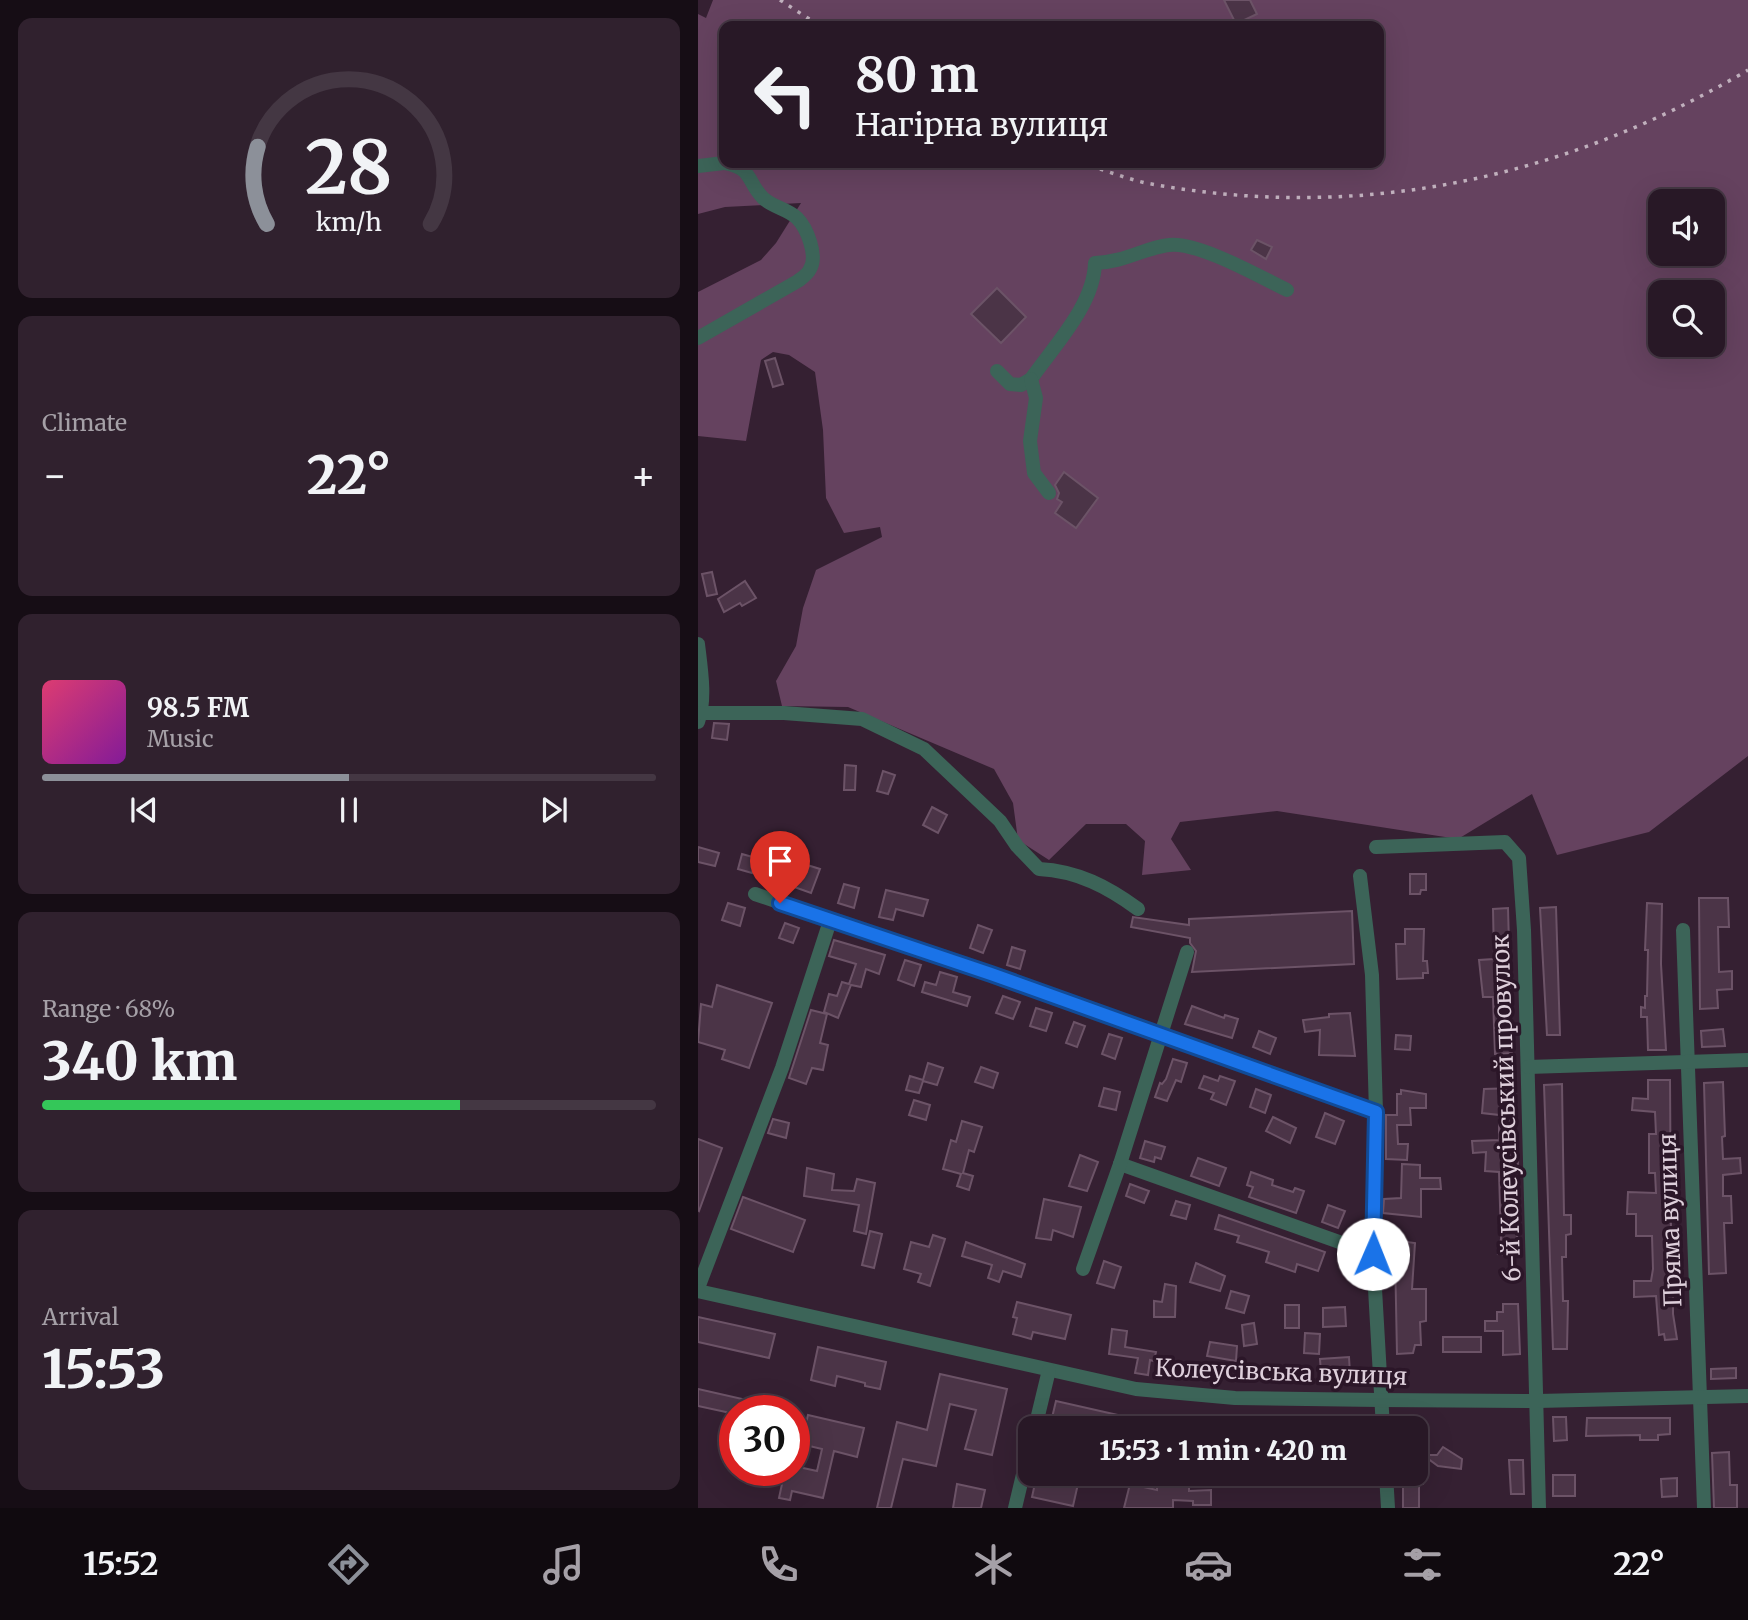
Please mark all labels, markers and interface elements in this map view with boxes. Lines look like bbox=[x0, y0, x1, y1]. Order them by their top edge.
text: 80 m bbox=[855, 44, 978, 105]
icon: left bbox=[740, 49, 831, 140]
text: Нагірна вулиця bbox=[855, 105, 1108, 145]
text: 28 bbox=[305, 122, 393, 214]
map controls bbox=[1648, 189, 1725, 357]
button: sound bbox=[1648, 189, 1725, 266]
text: km/h bbox=[316, 206, 382, 238]
button: search bbox=[1648, 280, 1725, 357]
text: Climate bbox=[42, 408, 127, 437]
text: 22° bbox=[307, 443, 391, 508]
text: − bbox=[42, 452, 67, 499]
text: + bbox=[631, 452, 656, 499]
text: 98.5 FM bbox=[147, 691, 249, 724]
text: Music bbox=[147, 724, 214, 753]
icon: previous bbox=[125, 791, 163, 829]
icon: pause bbox=[330, 791, 368, 829]
icon: next bbox=[535, 791, 573, 829]
pin bbox=[750, 831, 810, 903]
icon: arrive bbox=[761, 842, 799, 880]
street label: 6-й Колеусівський провулок bbox=[1484, 934, 1528, 1282]
text: Range · 68% bbox=[42, 994, 175, 1023]
text: 340 km bbox=[42, 1029, 237, 1094]
street label: Пряма вулиця bbox=[1651, 1132, 1689, 1308]
position arrow bbox=[1336, 1217, 1410, 1291]
text: Arrival bbox=[42, 1302, 119, 1331]
text: 15:53 bbox=[42, 1337, 165, 1402]
street label: Колеусівська вулиця bbox=[1154, 1352, 1408, 1392]
speed limit sign: 30 bbox=[719, 1395, 810, 1486]
text: 15:53 · 1 min · 420 m bbox=[1099, 1434, 1347, 1467]
icon: directions bbox=[324, 1540, 373, 1589]
icon: music bbox=[539, 1540, 588, 1589]
icon: phone bbox=[754, 1540, 803, 1589]
icon: climate bbox=[969, 1540, 1018, 1589]
icon: car bbox=[1184, 1540, 1233, 1589]
icon: filters bbox=[1398, 1540, 1447, 1589]
text: 15:52 bbox=[83, 1544, 159, 1584]
text: 22° bbox=[1613, 1544, 1665, 1584]

